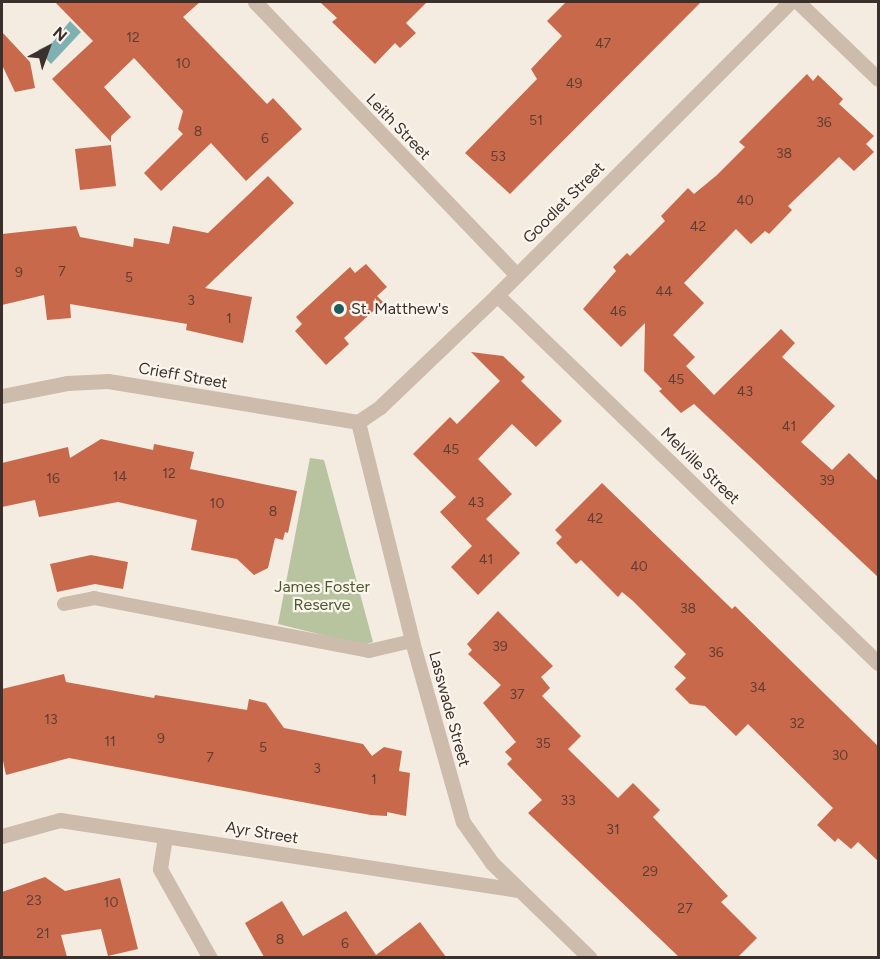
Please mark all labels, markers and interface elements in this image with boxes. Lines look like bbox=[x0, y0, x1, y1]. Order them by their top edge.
north arrow bbox=[18, 18, 78, 78]
text: N bbox=[49, 23, 71, 45]
house number: 12 bbox=[126, 30, 140, 46]
house number: 47 bbox=[595, 36, 611, 52]
house number: 10 bbox=[176, 56, 190, 72]
house number: 49 bbox=[566, 76, 582, 92]
street label: Leith Street bbox=[362, 90, 434, 164]
house number: 51 bbox=[529, 113, 543, 129]
house number: 36 bbox=[816, 115, 832, 131]
house number: 8 bbox=[194, 124, 202, 140]
house number: 6 bbox=[261, 131, 269, 147]
house number: 38 bbox=[776, 146, 792, 162]
house number: 53 bbox=[490, 149, 506, 165]
street label: Goodlet Street bbox=[519, 158, 609, 248]
house number: 40 bbox=[736, 193, 754, 209]
house number: 42 bbox=[690, 219, 706, 235]
house number: 7 bbox=[58, 264, 66, 280]
house number: 9 bbox=[15, 265, 23, 281]
house number: 5 bbox=[125, 270, 133, 286]
house number: 44 bbox=[655, 284, 673, 300]
house number: 3 bbox=[187, 293, 195, 309]
place label: St. Matthew's bbox=[351, 299, 449, 319]
marker: St. Matthew's bbox=[332, 302, 346, 316]
house number: 46 bbox=[610, 304, 626, 320]
house number: 1 bbox=[226, 311, 232, 327]
street label: Crieff Street bbox=[137, 359, 229, 393]
house number: 45 bbox=[668, 372, 684, 388]
house number: 43 bbox=[737, 384, 753, 400]
house number: 41 bbox=[782, 419, 796, 435]
street label: Melville Street bbox=[657, 424, 743, 508]
house number: 45 bbox=[443, 442, 459, 458]
house number: 12 bbox=[162, 466, 176, 482]
house number: 14 bbox=[113, 469, 127, 485]
house number: 16 bbox=[46, 471, 60, 487]
house number: 39 bbox=[819, 473, 835, 489]
house number: 43 bbox=[468, 495, 484, 511]
house number: 10 bbox=[210, 496, 224, 512]
house number: 8 bbox=[269, 504, 277, 520]
house number: 42 bbox=[587, 511, 603, 527]
house number: 41 bbox=[479, 552, 493, 568]
house number: 40 bbox=[630, 559, 648, 575]
park label: James Foster Reserve bbox=[274, 577, 370, 615]
house number: 38 bbox=[680, 601, 696, 617]
house number: 39 bbox=[492, 639, 508, 655]
house number: 36 bbox=[708, 645, 724, 661]
street label: Lasswade Street bbox=[424, 649, 474, 769]
house number: 34 bbox=[750, 680, 766, 696]
house number: 37 bbox=[509, 687, 525, 703]
house number: 13 bbox=[44, 712, 58, 728]
house number: 32 bbox=[789, 716, 805, 732]
house number: 9 bbox=[157, 731, 165, 747]
house number: 11 bbox=[104, 734, 116, 750]
house number: 35 bbox=[535, 736, 551, 752]
house number: 5 bbox=[259, 740, 267, 756]
house number: 30 bbox=[832, 748, 848, 764]
house number: 7 bbox=[206, 750, 214, 766]
house number: 3 bbox=[313, 761, 321, 777]
house number: 1 bbox=[371, 772, 377, 788]
house number: 33 bbox=[560, 793, 576, 809]
street label: Ayr Street bbox=[224, 818, 300, 848]
house number: 31 bbox=[606, 822, 620, 838]
house number: 29 bbox=[642, 864, 658, 880]
house number: 23 bbox=[26, 893, 42, 909]
house number: 10 bbox=[104, 895, 118, 911]
house number: 27 bbox=[677, 901, 693, 917]
house number: 21 bbox=[36, 926, 50, 942]
house number: 8 bbox=[276, 932, 284, 948]
house number: 6 bbox=[341, 936, 349, 952]

